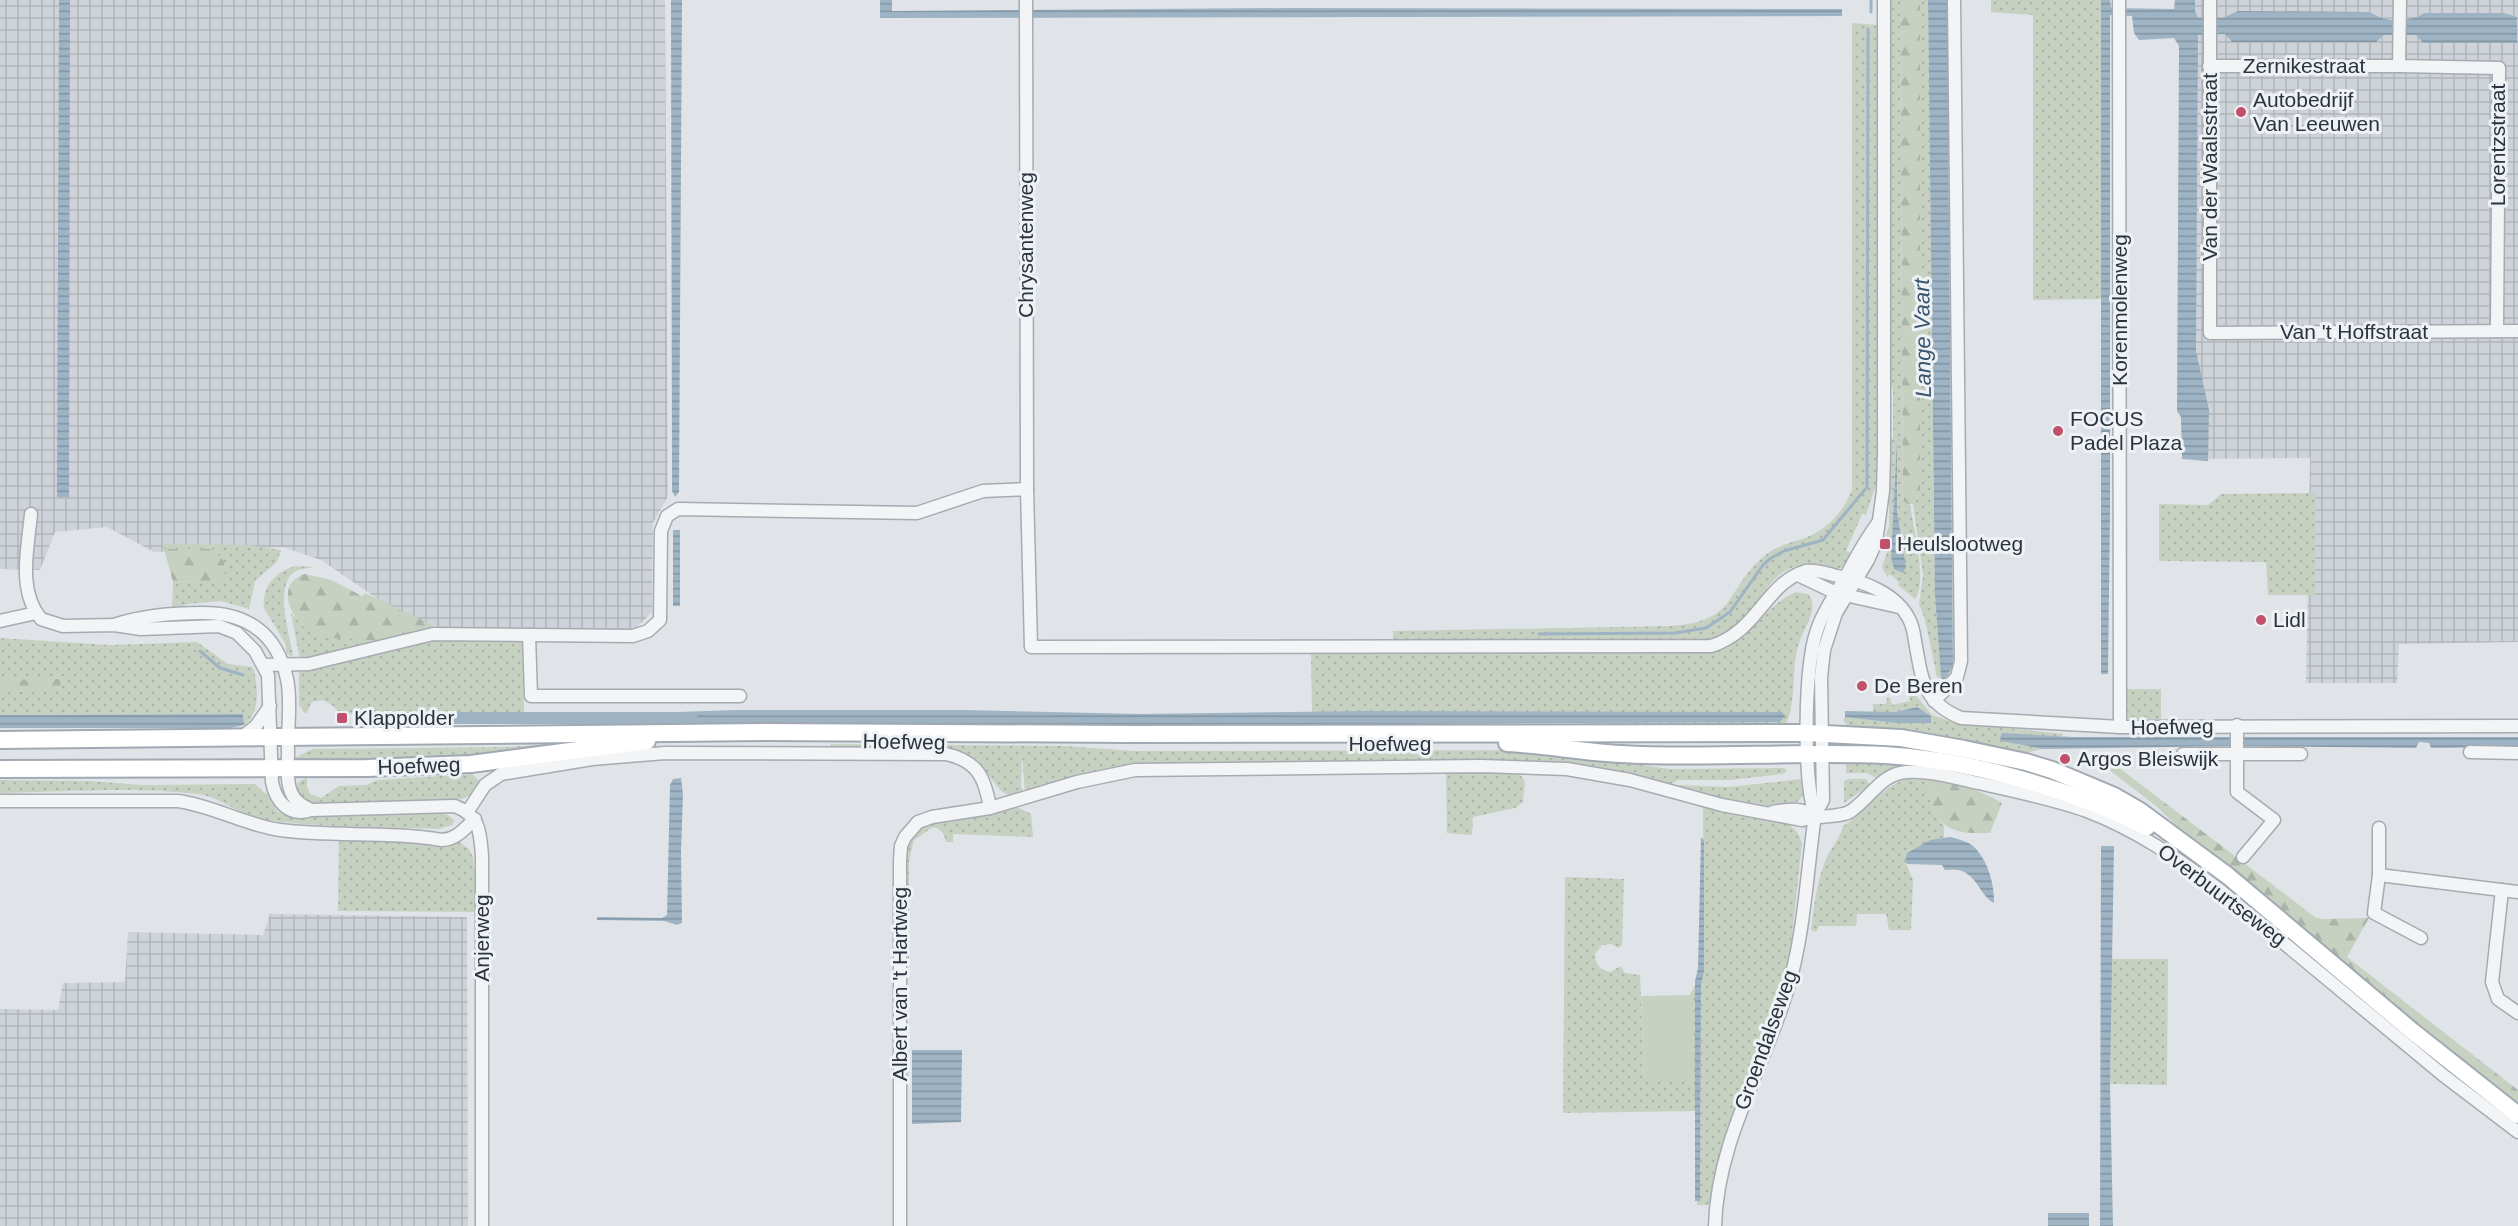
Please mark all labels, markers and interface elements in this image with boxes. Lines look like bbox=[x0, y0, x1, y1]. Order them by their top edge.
street label: Zernikestraat bbox=[2243, 54, 2365, 77]
street label: Van der Waalsstraat bbox=[2198, 73, 2221, 261]
street label: Lorentzstraat bbox=[2486, 84, 2509, 206]
place label: Autobedrijf Van Leeuwen bbox=[2253, 88, 2380, 135]
marker: Autobedrijf Van Leeuwen bbox=[2234, 105, 2248, 119]
street label: Chrysantenweg bbox=[1014, 172, 1037, 318]
street label: Korenmolenweg bbox=[2108, 234, 2131, 386]
water label: Lange Vaart bbox=[1909, 277, 1936, 398]
street label: Van 't Hoffstraat bbox=[2280, 320, 2428, 343]
place label: FOCUS Padel Plaza bbox=[2070, 407, 2182, 454]
marker: FOCUS Padel Plaza bbox=[2051, 424, 2065, 438]
place label: Heulslootweg bbox=[1897, 532, 2023, 555]
marker: Heulslootweg bbox=[1878, 537, 1892, 551]
place label: Lidl bbox=[2273, 608, 2306, 631]
marker: Lidl bbox=[2254, 613, 2268, 627]
place label: De Beren bbox=[1874, 674, 1963, 697]
marker: De Beren bbox=[1855, 679, 1869, 693]
place label: Klappolder bbox=[354, 706, 454, 729]
marker: Klappolder bbox=[335, 711, 349, 725]
street label: Hoefweg bbox=[2130, 714, 2214, 739]
street label: Hoefweg bbox=[862, 729, 946, 754]
street label: Hoefweg bbox=[1349, 732, 1431, 755]
place label: Argos Bleiswijk bbox=[2077, 747, 2219, 770]
marker: Argos Bleiswijk bbox=[2058, 752, 2072, 766]
street label: Hoefweg bbox=[377, 753, 461, 778]
street label: Overbuurtseweg bbox=[2154, 839, 2291, 950]
street label: Albert van 't Hartweg bbox=[888, 887, 911, 1081]
street label: Anjerweg bbox=[470, 894, 493, 982]
street label: Groendalseweg bbox=[1730, 967, 1801, 1113]

